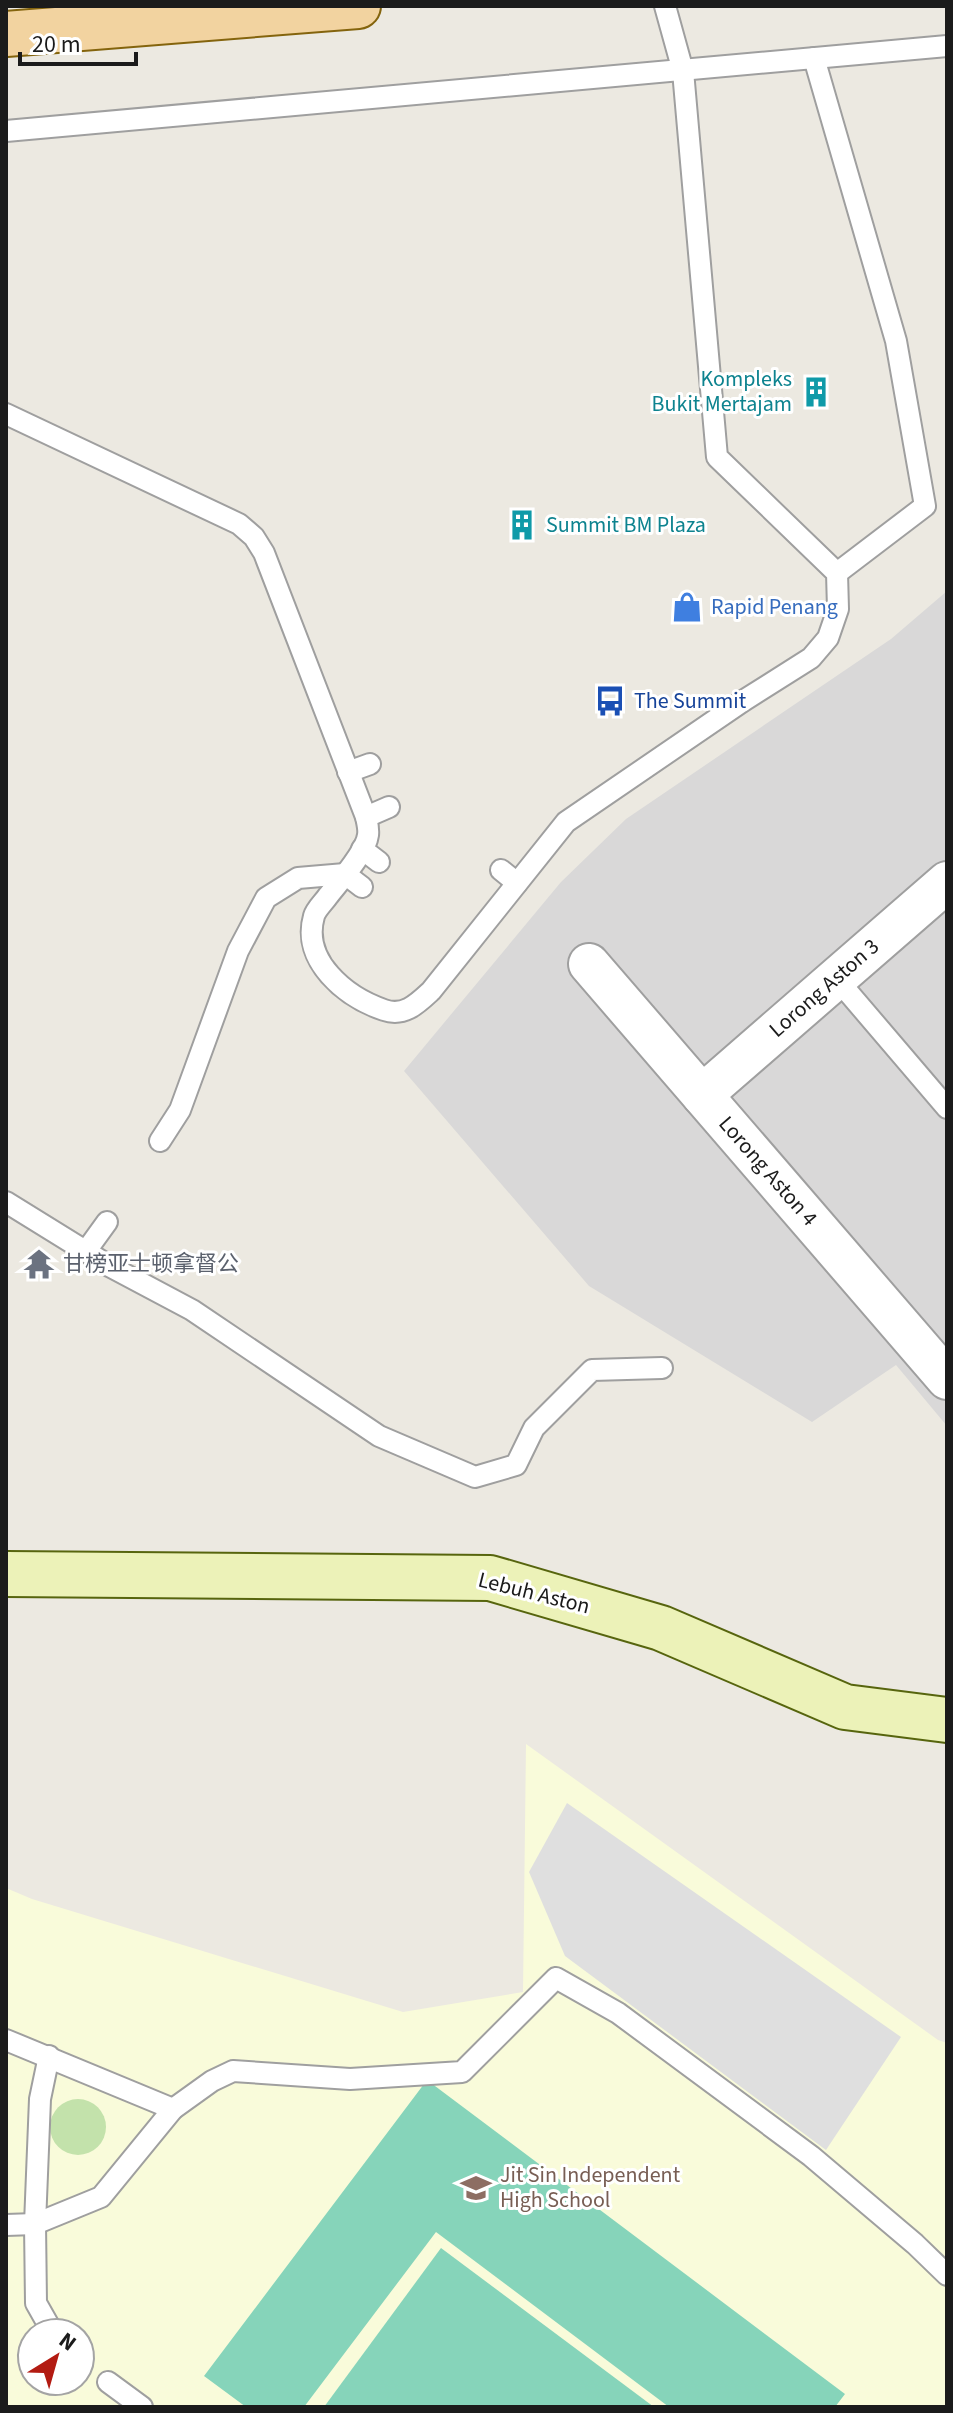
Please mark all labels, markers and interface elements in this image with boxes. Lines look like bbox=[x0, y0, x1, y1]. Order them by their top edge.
scale bar bbox=[20, 16, 136, 66]
text: 20 m bbox=[32, 27, 81, 62]
place label: Kompleks Bukit Mertajam bbox=[652, 363, 792, 420]
building icon: Kompleks Bukit Mertajam bbox=[799, 375, 833, 409]
building icon: Summit BM Plaza bbox=[505, 508, 539, 542]
place label: Summit BM Plaza bbox=[546, 509, 706, 541]
shop icon: Rapid Penang bbox=[670, 590, 704, 624]
place label: Rapid Penang bbox=[711, 591, 838, 623]
bus stop icon: The Summit bbox=[593, 684, 627, 718]
place label: The Summit bbox=[634, 685, 747, 717]
street label: Lorong Aston 3 bbox=[762, 931, 886, 1045]
street label: Lorong Aston 4 bbox=[711, 1109, 825, 1233]
temple icon: 甘榜亚士顿拿督公 bbox=[22, 1247, 56, 1281]
place label: 甘榜亚士顿拿督公 bbox=[63, 1248, 239, 1280]
street label: Lebuh Aston bbox=[475, 1564, 593, 1622]
place label: Jit Sin Independent High School bbox=[500, 2159, 681, 2216]
school or university icon: Jit Sin Independent High School bbox=[459, 2171, 493, 2205]
north arrow bbox=[16, 2317, 96, 2397]
text: N bbox=[52, 2325, 83, 2359]

